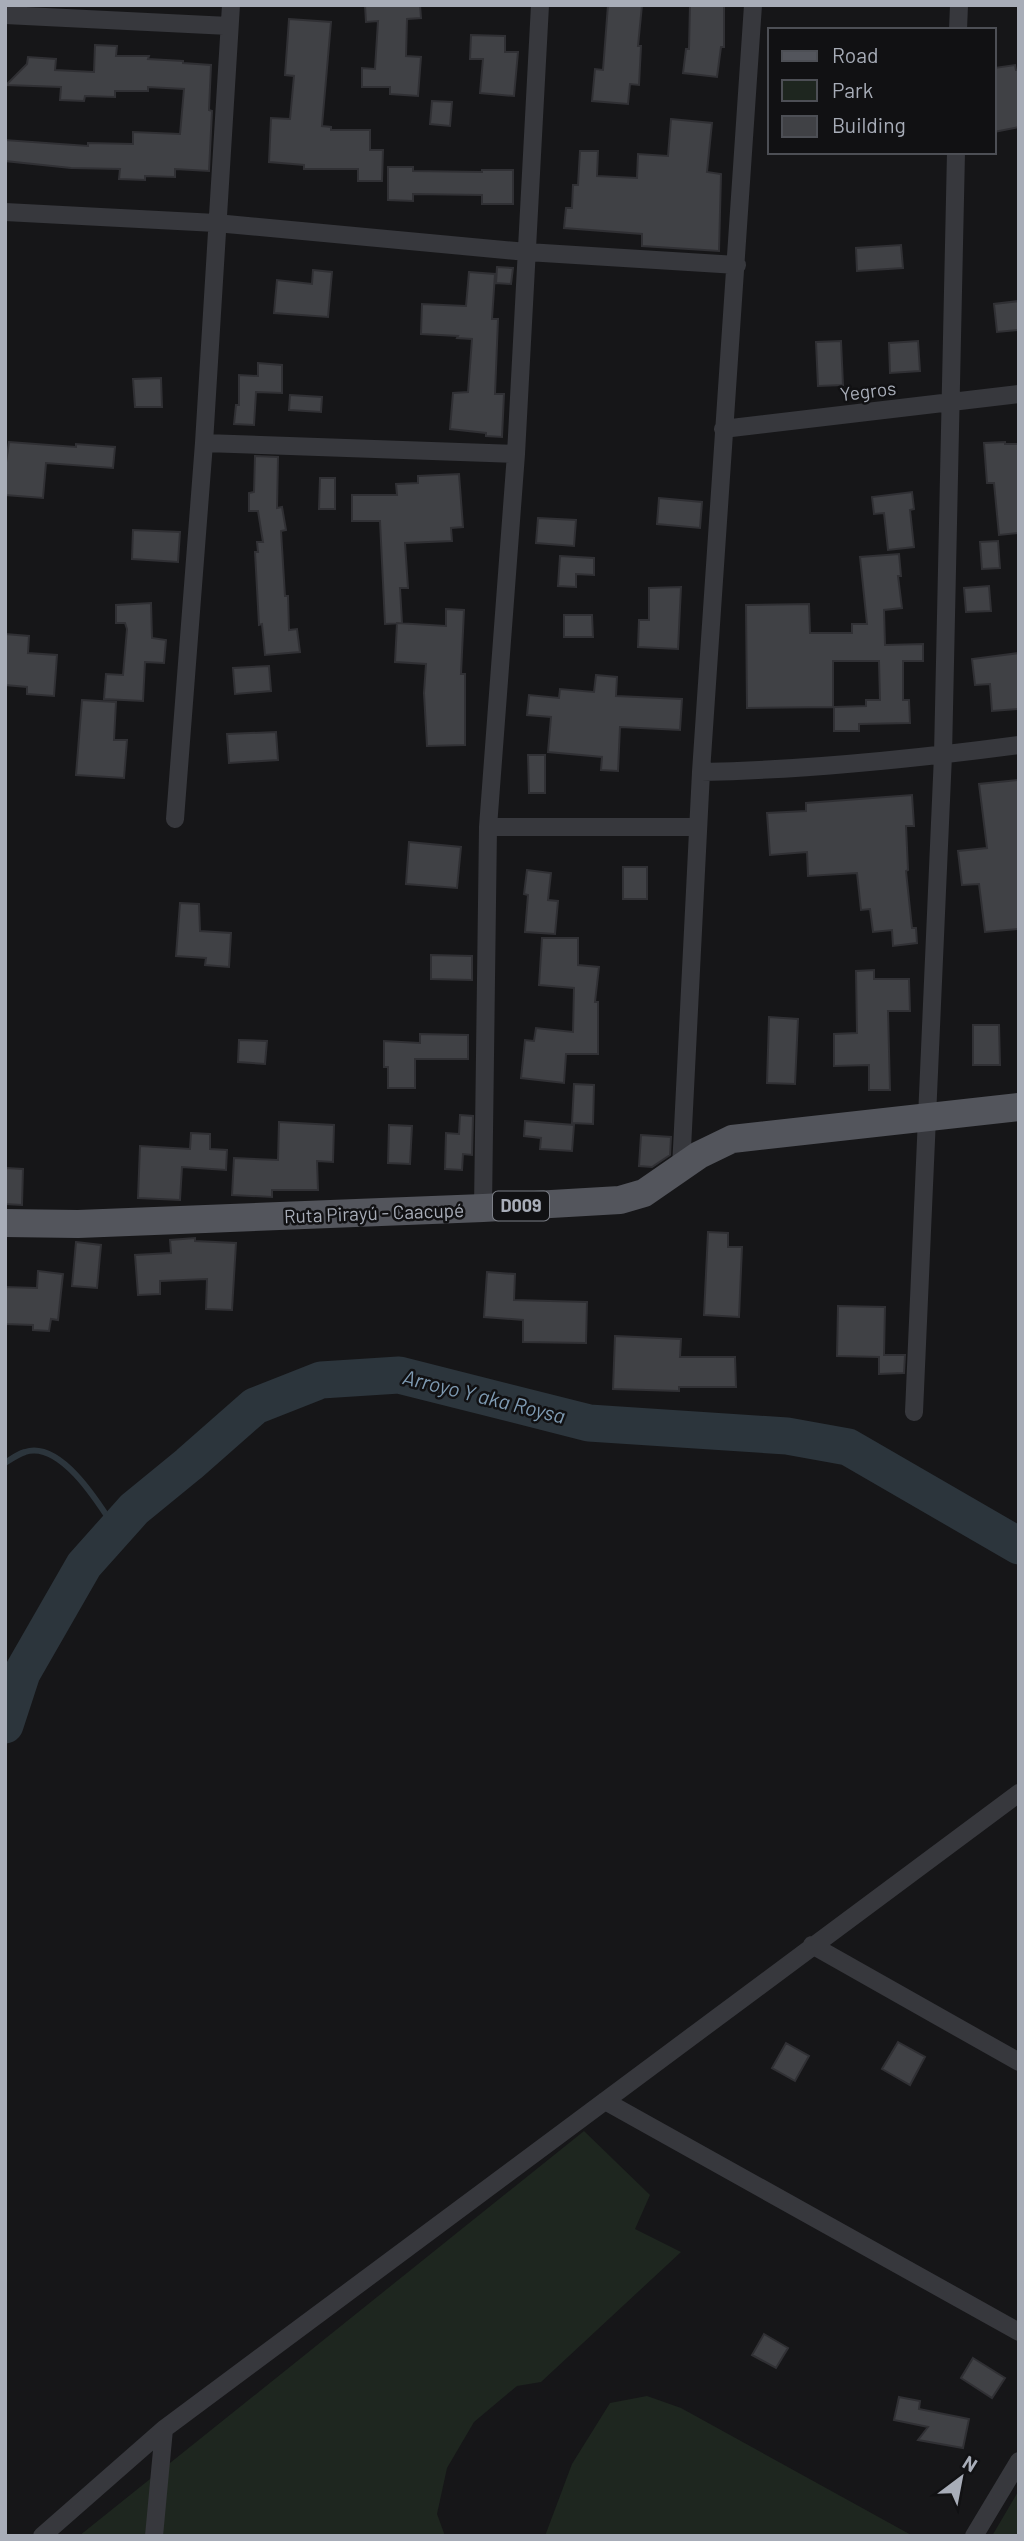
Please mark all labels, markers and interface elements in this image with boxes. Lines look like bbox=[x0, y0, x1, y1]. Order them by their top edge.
legend bbox=[768, 28, 996, 154]
text: Road bbox=[832, 42, 878, 67]
text: Park bbox=[832, 77, 873, 102]
text: Building bbox=[832, 112, 906, 137]
street label: Yegros bbox=[839, 376, 897, 405]
road number: D009 bbox=[493, 1191, 549, 1220]
street label: Ruta Pirayú - Caacupé bbox=[284, 1198, 464, 1227]
water label: Arroyo Y aka Roysa bbox=[401, 1363, 568, 1428]
north arrow bbox=[926, 2443, 996, 2513]
text: N bbox=[959, 2450, 982, 2476]

